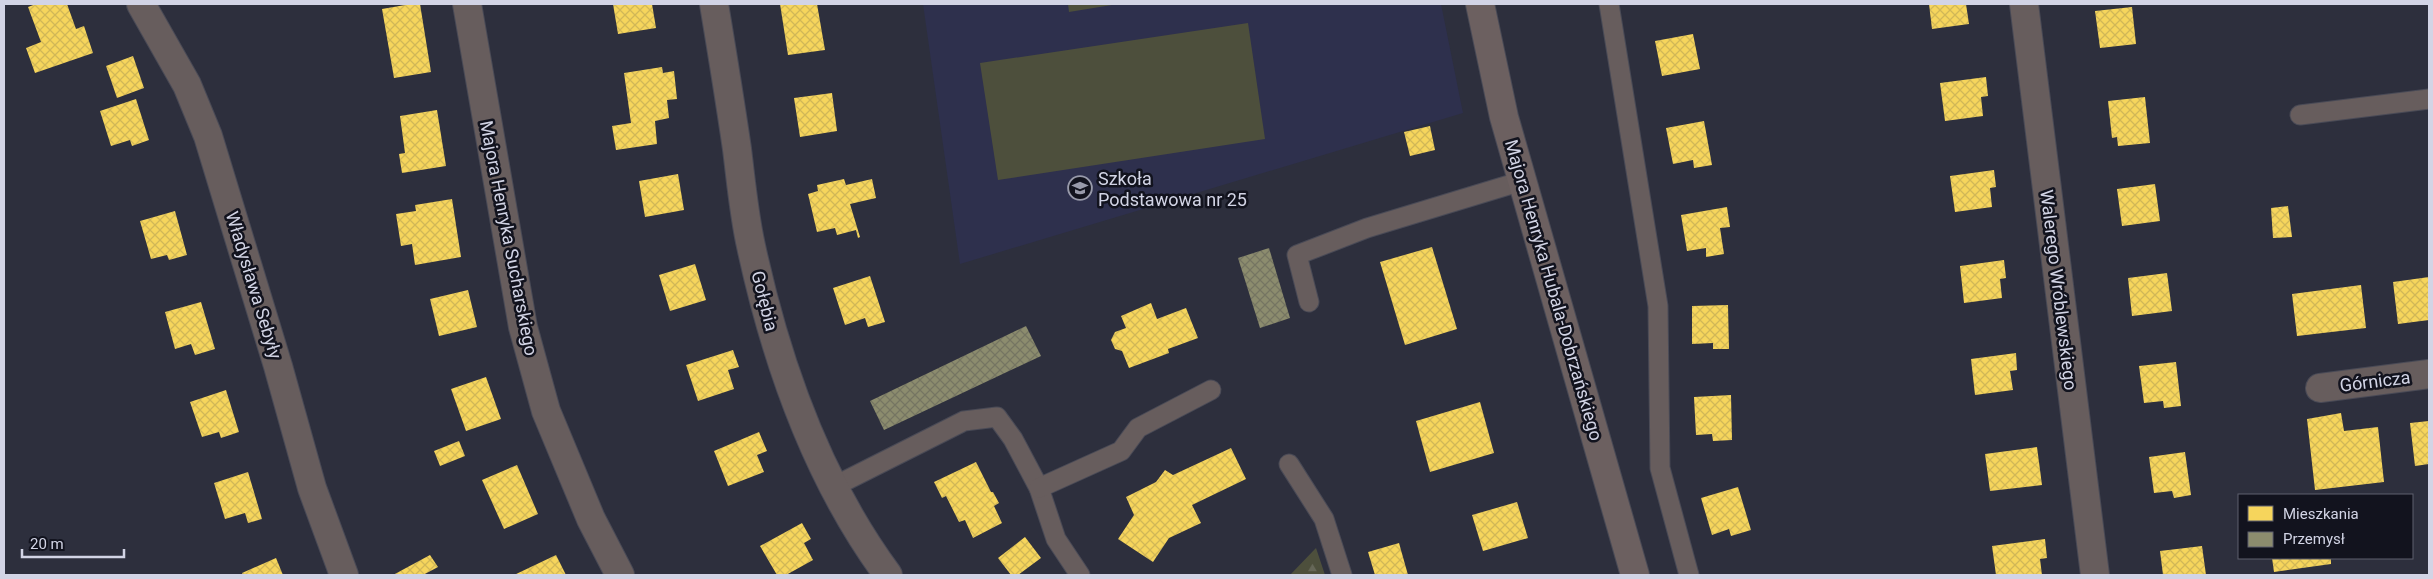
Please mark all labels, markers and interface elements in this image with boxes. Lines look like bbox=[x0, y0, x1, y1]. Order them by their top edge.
street label: Majora Henryka Sucharskiego bbox=[476, 119, 542, 357]
street label: Majora Henryka Hubala-Dobrzańskiego bbox=[1501, 137, 1607, 443]
place label: Szkoła Podstawowa nr 25 bbox=[1098, 168, 1247, 210]
school or university icon: Szkoła Podstawowa nr 25 bbox=[1067, 175, 1093, 201]
street label: Walerego Wróblewskiego bbox=[2036, 188, 2082, 392]
street label: Władysława Sebyły bbox=[222, 209, 287, 362]
street label: Gołębia bbox=[747, 269, 783, 333]
street label: Górnicza bbox=[2338, 366, 2412, 396]
legend bbox=[2238, 494, 2413, 559]
text: Mieszkania bbox=[2283, 505, 2359, 523]
scale bar bbox=[22, 526, 125, 558]
text: Przemysł bbox=[2283, 530, 2345, 548]
text: 20 m bbox=[30, 535, 64, 553]

